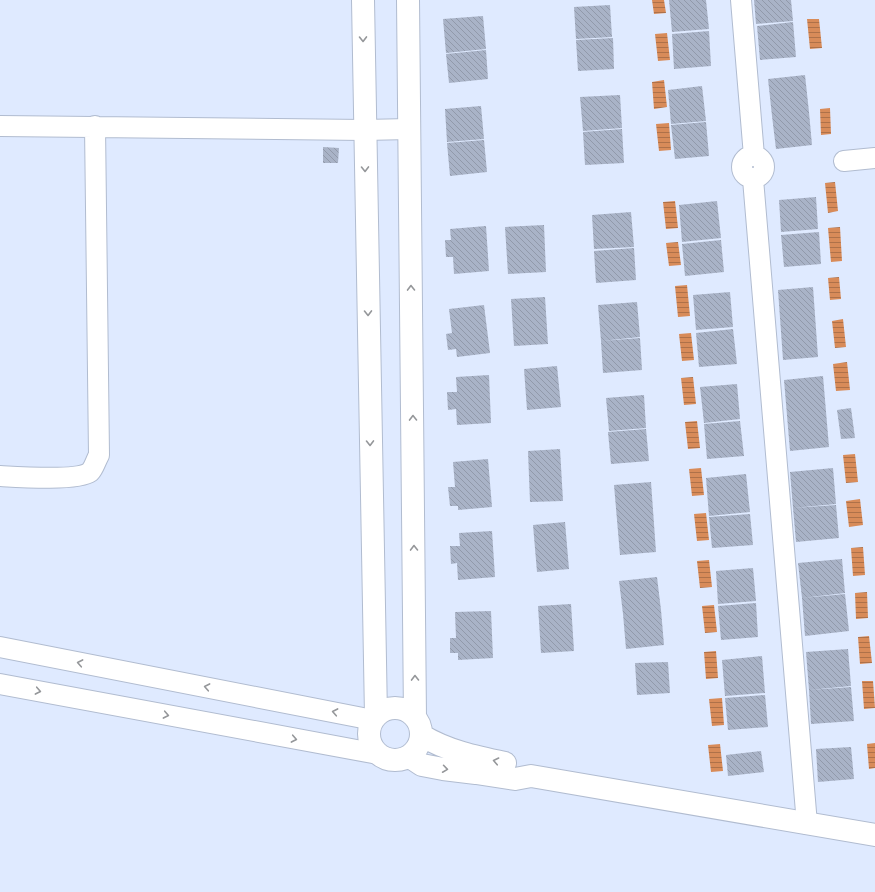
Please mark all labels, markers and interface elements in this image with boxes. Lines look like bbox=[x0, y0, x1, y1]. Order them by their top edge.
one-way arrow bbox=[359, 36, 367, 42]
one-way arrow bbox=[361, 166, 369, 172]
one-way arrow bbox=[407, 285, 415, 291]
one-way arrow bbox=[364, 310, 372, 316]
one-way arrow bbox=[409, 415, 417, 421]
one-way arrow bbox=[366, 440, 375, 446]
one-way arrow bbox=[410, 545, 418, 551]
one-way arrow bbox=[76, 659, 83, 667]
one-way arrow bbox=[411, 675, 419, 681]
one-way arrow bbox=[204, 684, 210, 692]
one-way arrow bbox=[35, 687, 41, 695]
one-way arrow bbox=[332, 709, 338, 717]
one-way arrow bbox=[163, 710, 169, 719]
one-way arrow bbox=[291, 734, 297, 742]
one-way arrow bbox=[492, 758, 499, 766]
one-way arrow bbox=[442, 764, 448, 773]

